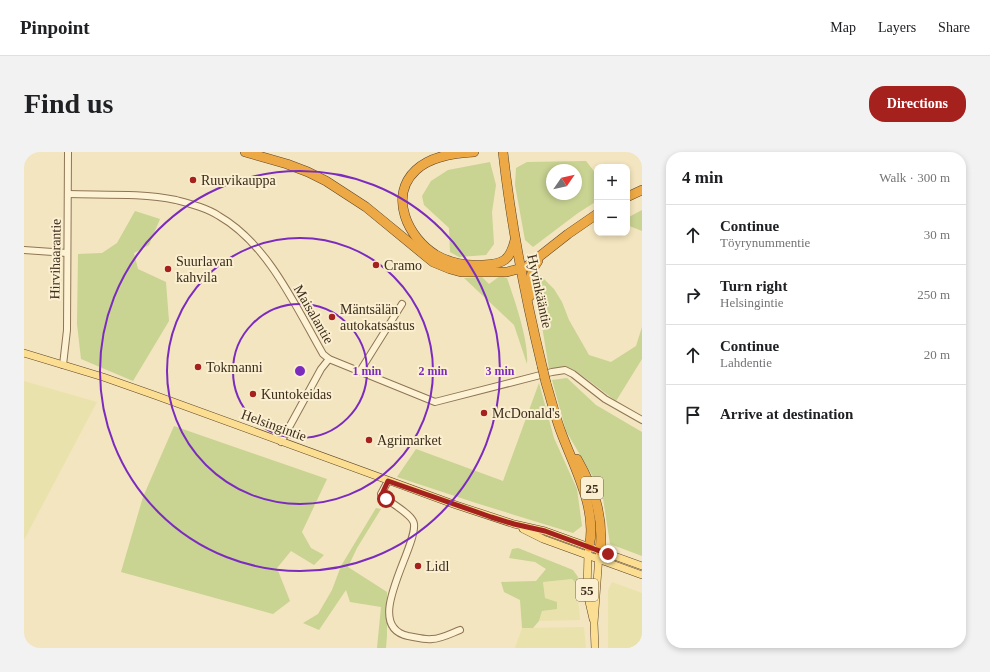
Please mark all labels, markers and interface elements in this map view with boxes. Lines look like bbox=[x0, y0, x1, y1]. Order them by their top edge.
text: Pinpoint bbox=[20, 17, 90, 38]
text: Map bbox=[830, 20, 856, 35]
text: Layers bbox=[878, 20, 916, 35]
text: Share bbox=[938, 20, 970, 35]
button: Directions bbox=[869, 86, 966, 122]
text: Find us bbox=[24, 88, 114, 119]
north arrow bbox=[546, 164, 582, 200]
map controls bbox=[594, 164, 630, 236]
button: + bbox=[594, 164, 630, 200]
text: 4 min bbox=[682, 168, 723, 187]
text: Walk · 300 m bbox=[879, 170, 950, 185]
place label: Ruuvikauppa bbox=[201, 173, 276, 188]
marker: Ruuvikauppa bbox=[188, 175, 198, 185]
button: − bbox=[594, 200, 630, 236]
street label: Hirvihaarantie bbox=[47, 218, 64, 300]
text: Continue bbox=[720, 218, 779, 234]
icon: ahead bbox=[682, 224, 704, 246]
text: 30 m bbox=[924, 227, 950, 242]
text: Töyrynummentie bbox=[720, 235, 810, 250]
street label: Hyvinkääntie bbox=[524, 253, 555, 330]
place label: Suurlavan kahvila bbox=[176, 254, 233, 285]
place label: Cramo bbox=[384, 258, 422, 273]
marker: Cramo bbox=[371, 260, 381, 270]
marker: Suurlavan kahvila bbox=[163, 264, 173, 274]
text: Turn right bbox=[720, 278, 787, 294]
street label: Maisalantie bbox=[291, 282, 336, 346]
icon: right bbox=[682, 284, 704, 306]
text: 250 m bbox=[917, 287, 950, 302]
text: Helsingintie bbox=[720, 295, 784, 310]
place label: Mäntsälän autokatsastus bbox=[340, 302, 415, 333]
marker: Mäntsälän autokatsastus bbox=[327, 312, 337, 322]
text: Continue bbox=[720, 338, 779, 354]
icon: ahead bbox=[682, 344, 704, 366]
text: 20 m bbox=[924, 347, 950, 362]
text: Lahdentie bbox=[720, 355, 772, 370]
place label: Tokmanni bbox=[206, 360, 263, 375]
marker: Tokmanni bbox=[193, 362, 203, 372]
centre of rings bbox=[293, 364, 307, 378]
text: 1 min bbox=[352, 364, 382, 378]
text: 2 min bbox=[418, 364, 448, 378]
text: 3 min bbox=[485, 364, 515, 378]
place label: Kuntokeidas bbox=[261, 387, 332, 402]
marker: Kuntokeidas bbox=[248, 389, 258, 399]
icon: arrive bbox=[682, 404, 704, 426]
place label: McDonald's bbox=[492, 406, 560, 421]
text: Arrive at destination bbox=[720, 406, 853, 422]
street label: Helsingintie bbox=[239, 407, 309, 444]
marker: McDonald's bbox=[479, 408, 489, 418]
place label: Agrimarket bbox=[377, 433, 442, 448]
marker: Agrimarket bbox=[364, 435, 374, 445]
road number: 25 bbox=[581, 477, 603, 499]
route start bbox=[377, 490, 395, 508]
route end bbox=[599, 545, 617, 563]
place label: Lidl bbox=[426, 559, 449, 574]
marker: Lidl bbox=[413, 561, 423, 571]
road number: 55 bbox=[576, 579, 598, 601]

